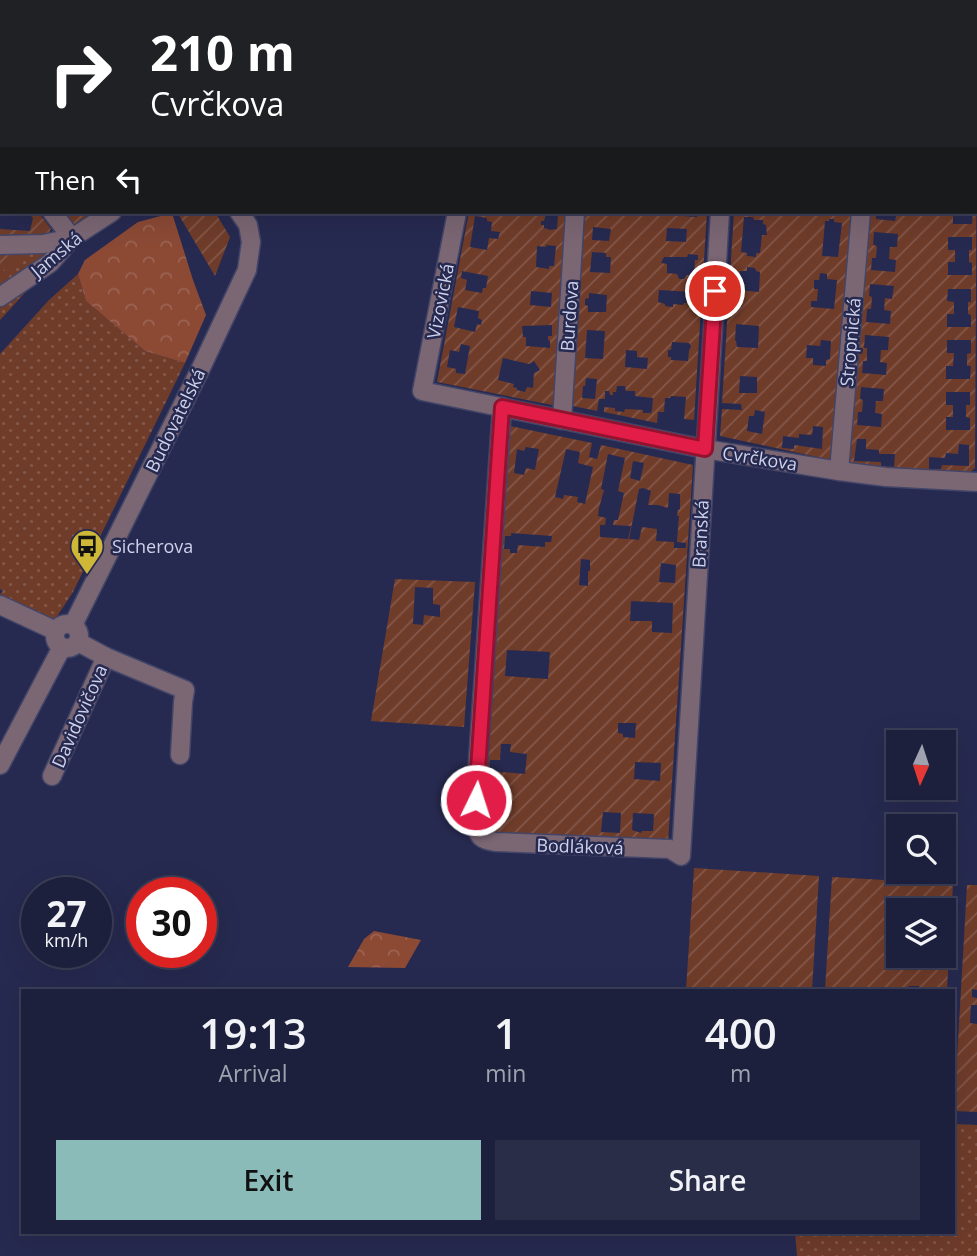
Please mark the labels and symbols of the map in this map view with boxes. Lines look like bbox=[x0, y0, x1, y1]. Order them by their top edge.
street label: Jamská bbox=[24, 226, 87, 284]
street label: Vizovická bbox=[421, 261, 459, 341]
pin bbox=[685, 261, 745, 321]
street label: Burdova bbox=[555, 280, 583, 352]
street label: Stropnická bbox=[834, 297, 866, 387]
street label: Budovatelská bbox=[140, 364, 210, 476]
street label: Cvrčkova bbox=[721, 440, 799, 476]
street label: Branská bbox=[686, 499, 714, 569]
bus stop icon: Sicherova bbox=[68, 527, 106, 576]
place label: Sicherova bbox=[112, 534, 193, 558]
street label: Davidovičova bbox=[46, 661, 112, 771]
north arrow bbox=[886, 730, 956, 800]
position arrow bbox=[439, 763, 513, 837]
street label: Bodláková bbox=[536, 832, 624, 860]
speed limit sign: 30 bbox=[126, 877, 217, 968]

